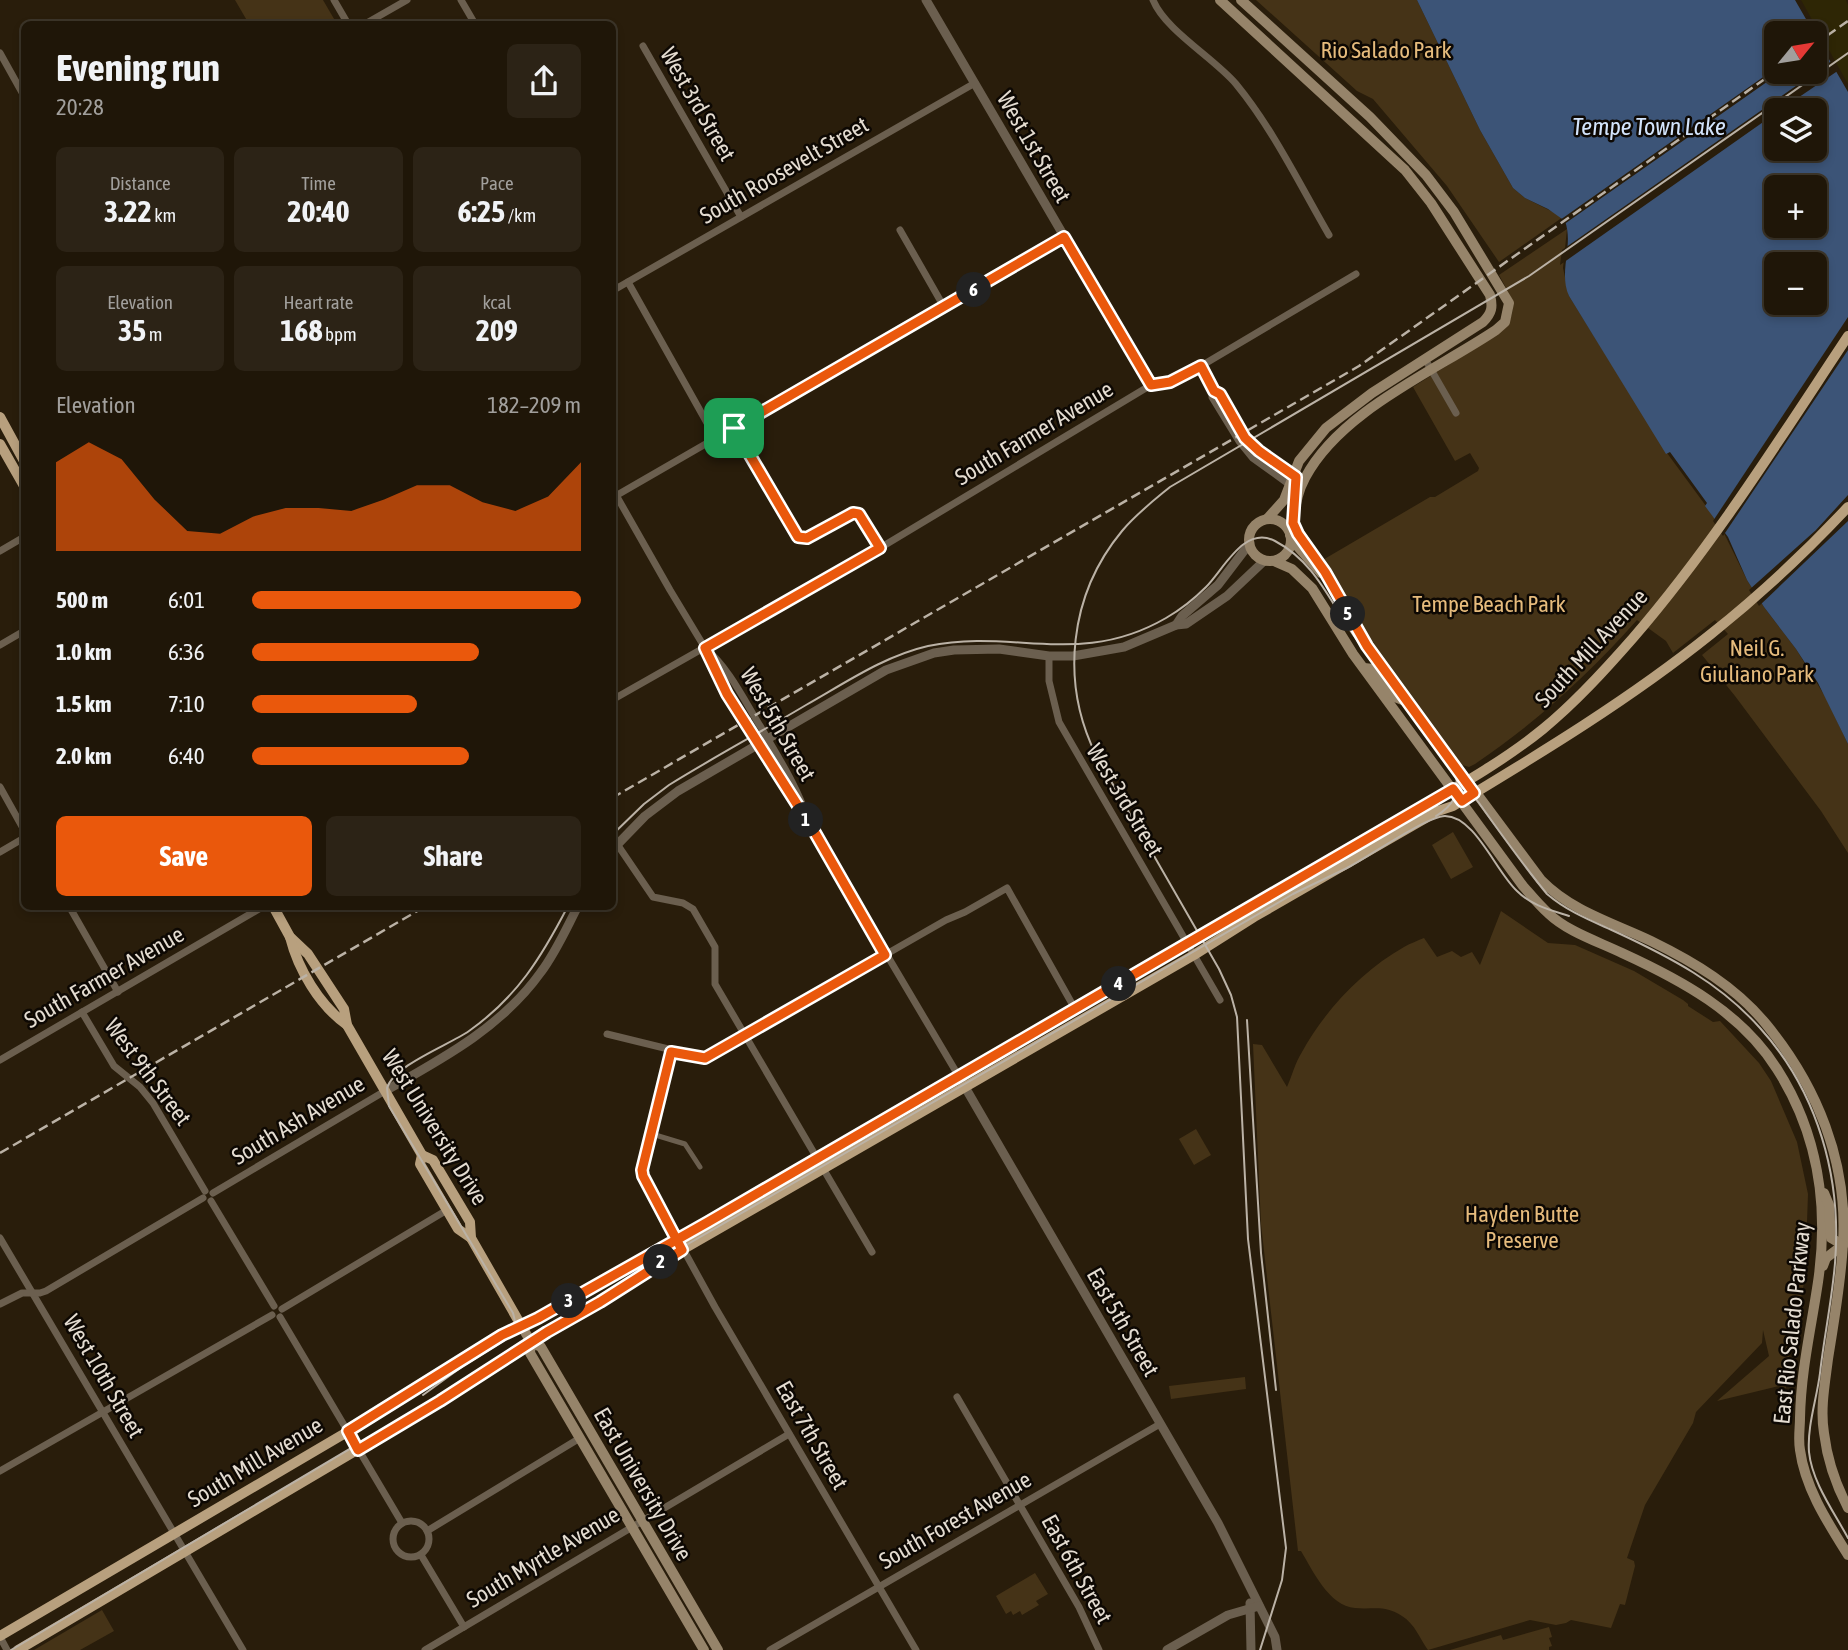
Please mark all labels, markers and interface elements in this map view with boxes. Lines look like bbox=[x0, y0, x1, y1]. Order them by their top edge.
north arrow bbox=[1764, 21, 1827, 84]
map controls bbox=[1764, 21, 1827, 315]
park label: Rio Salado Park bbox=[1320, 37, 1452, 63]
street label: West 3rd Street bbox=[655, 43, 741, 165]
button: share bbox=[507, 44, 581, 118]
text: Evening run bbox=[56, 46, 220, 89]
street label: West 1st Street bbox=[992, 87, 1076, 207]
text: 20:28 bbox=[56, 94, 104, 120]
button: layers bbox=[1764, 98, 1827, 161]
street label: South Roosevelt Street bbox=[695, 111, 873, 229]
water label: Tempe Town Lake bbox=[1572, 113, 1726, 140]
text: Distance bbox=[110, 172, 171, 194]
text: Time bbox=[301, 172, 336, 194]
text: Pace bbox=[480, 172, 514, 194]
button: + bbox=[1764, 175, 1827, 238]
text: 3.22 bbox=[104, 194, 152, 228]
text: 20:40 bbox=[287, 194, 350, 228]
text: 6:25 bbox=[457, 194, 505, 228]
text: km bbox=[152, 204, 176, 226]
text: /km bbox=[505, 204, 536, 226]
button: − bbox=[1764, 252, 1827, 315]
pin: 6 bbox=[956, 272, 992, 308]
text: 6 bbox=[969, 278, 978, 300]
text: Elevation bbox=[107, 291, 173, 313]
text: Heart rate bbox=[284, 291, 353, 313]
text: kcal bbox=[482, 291, 511, 313]
text: 35 bbox=[118, 313, 146, 347]
text: 168 bbox=[280, 313, 323, 347]
text: 209 bbox=[476, 313, 518, 347]
text: m bbox=[146, 323, 162, 345]
text: bpm bbox=[323, 323, 357, 345]
street label: South Farmer Avenue bbox=[950, 376, 1118, 490]
text: Elevation bbox=[56, 392, 136, 418]
text: 182–209 m bbox=[487, 392, 581, 418]
pin bbox=[704, 398, 764, 458]
icon: arrive bbox=[715, 409, 753, 447]
street label: South Mill Avenue bbox=[1530, 583, 1652, 713]
text: 500 m bbox=[56, 587, 108, 613]
text: 6:01 bbox=[168, 587, 205, 613]
park label: Tempe Beach Park bbox=[1412, 591, 1566, 617]
pin: 5 bbox=[1330, 596, 1366, 632]
text: 5 bbox=[1343, 602, 1352, 624]
park label: Neil G. Giuliano Park bbox=[1700, 635, 1814, 687]
text: 1.0 km bbox=[56, 639, 112, 665]
text: 6:36 bbox=[168, 639, 205, 665]
street label: West 5th Street bbox=[735, 663, 821, 785]
text: 1.5 km bbox=[56, 691, 112, 717]
text: 7:10 bbox=[168, 691, 205, 717]
street label: West 3rd Street bbox=[1081, 739, 1169, 861]
text: 2.0 km bbox=[56, 743, 112, 769]
text: 6:40 bbox=[168, 743, 205, 769]
pin: 1 bbox=[788, 802, 824, 838]
text: 1 bbox=[801, 808, 810, 830]
button: Save bbox=[56, 816, 312, 896]
button: Share bbox=[326, 816, 581, 896]
street label: South Farmer Avenue bbox=[20, 921, 188, 1033]
pin: 4 bbox=[1102, 967, 1136, 1002]
text: 4 bbox=[1114, 972, 1123, 994]
street label: West 9th Street bbox=[100, 1014, 196, 1130]
street label: West University Drive bbox=[377, 1045, 493, 1209]
street label: South Ash Avenue bbox=[227, 1070, 369, 1170]
park label: Hayden Butte Preserve bbox=[1465, 1201, 1579, 1253]
street label: East Rio Salado Parkway bbox=[1768, 1221, 1816, 1425]
pin: 2 bbox=[644, 1244, 678, 1280]
text: 2 bbox=[656, 1250, 665, 1272]
street label: East 5th Street bbox=[1082, 1263, 1164, 1381]
pin: 3 bbox=[552, 1284, 586, 1318]
text: 3 bbox=[564, 1289, 573, 1311]
street label: West 10th Street bbox=[58, 1310, 150, 1442]
street label: East 7th Street bbox=[771, 1376, 853, 1494]
street label: East University Drive bbox=[589, 1403, 697, 1565]
street label: South Mill Avenue bbox=[183, 1412, 327, 1512]
street label: South Forest Avenue bbox=[874, 1466, 1036, 1574]
street label: South Myrtle Avenue bbox=[462, 1501, 624, 1613]
street label: East 6th Street bbox=[1036, 1510, 1118, 1628]

